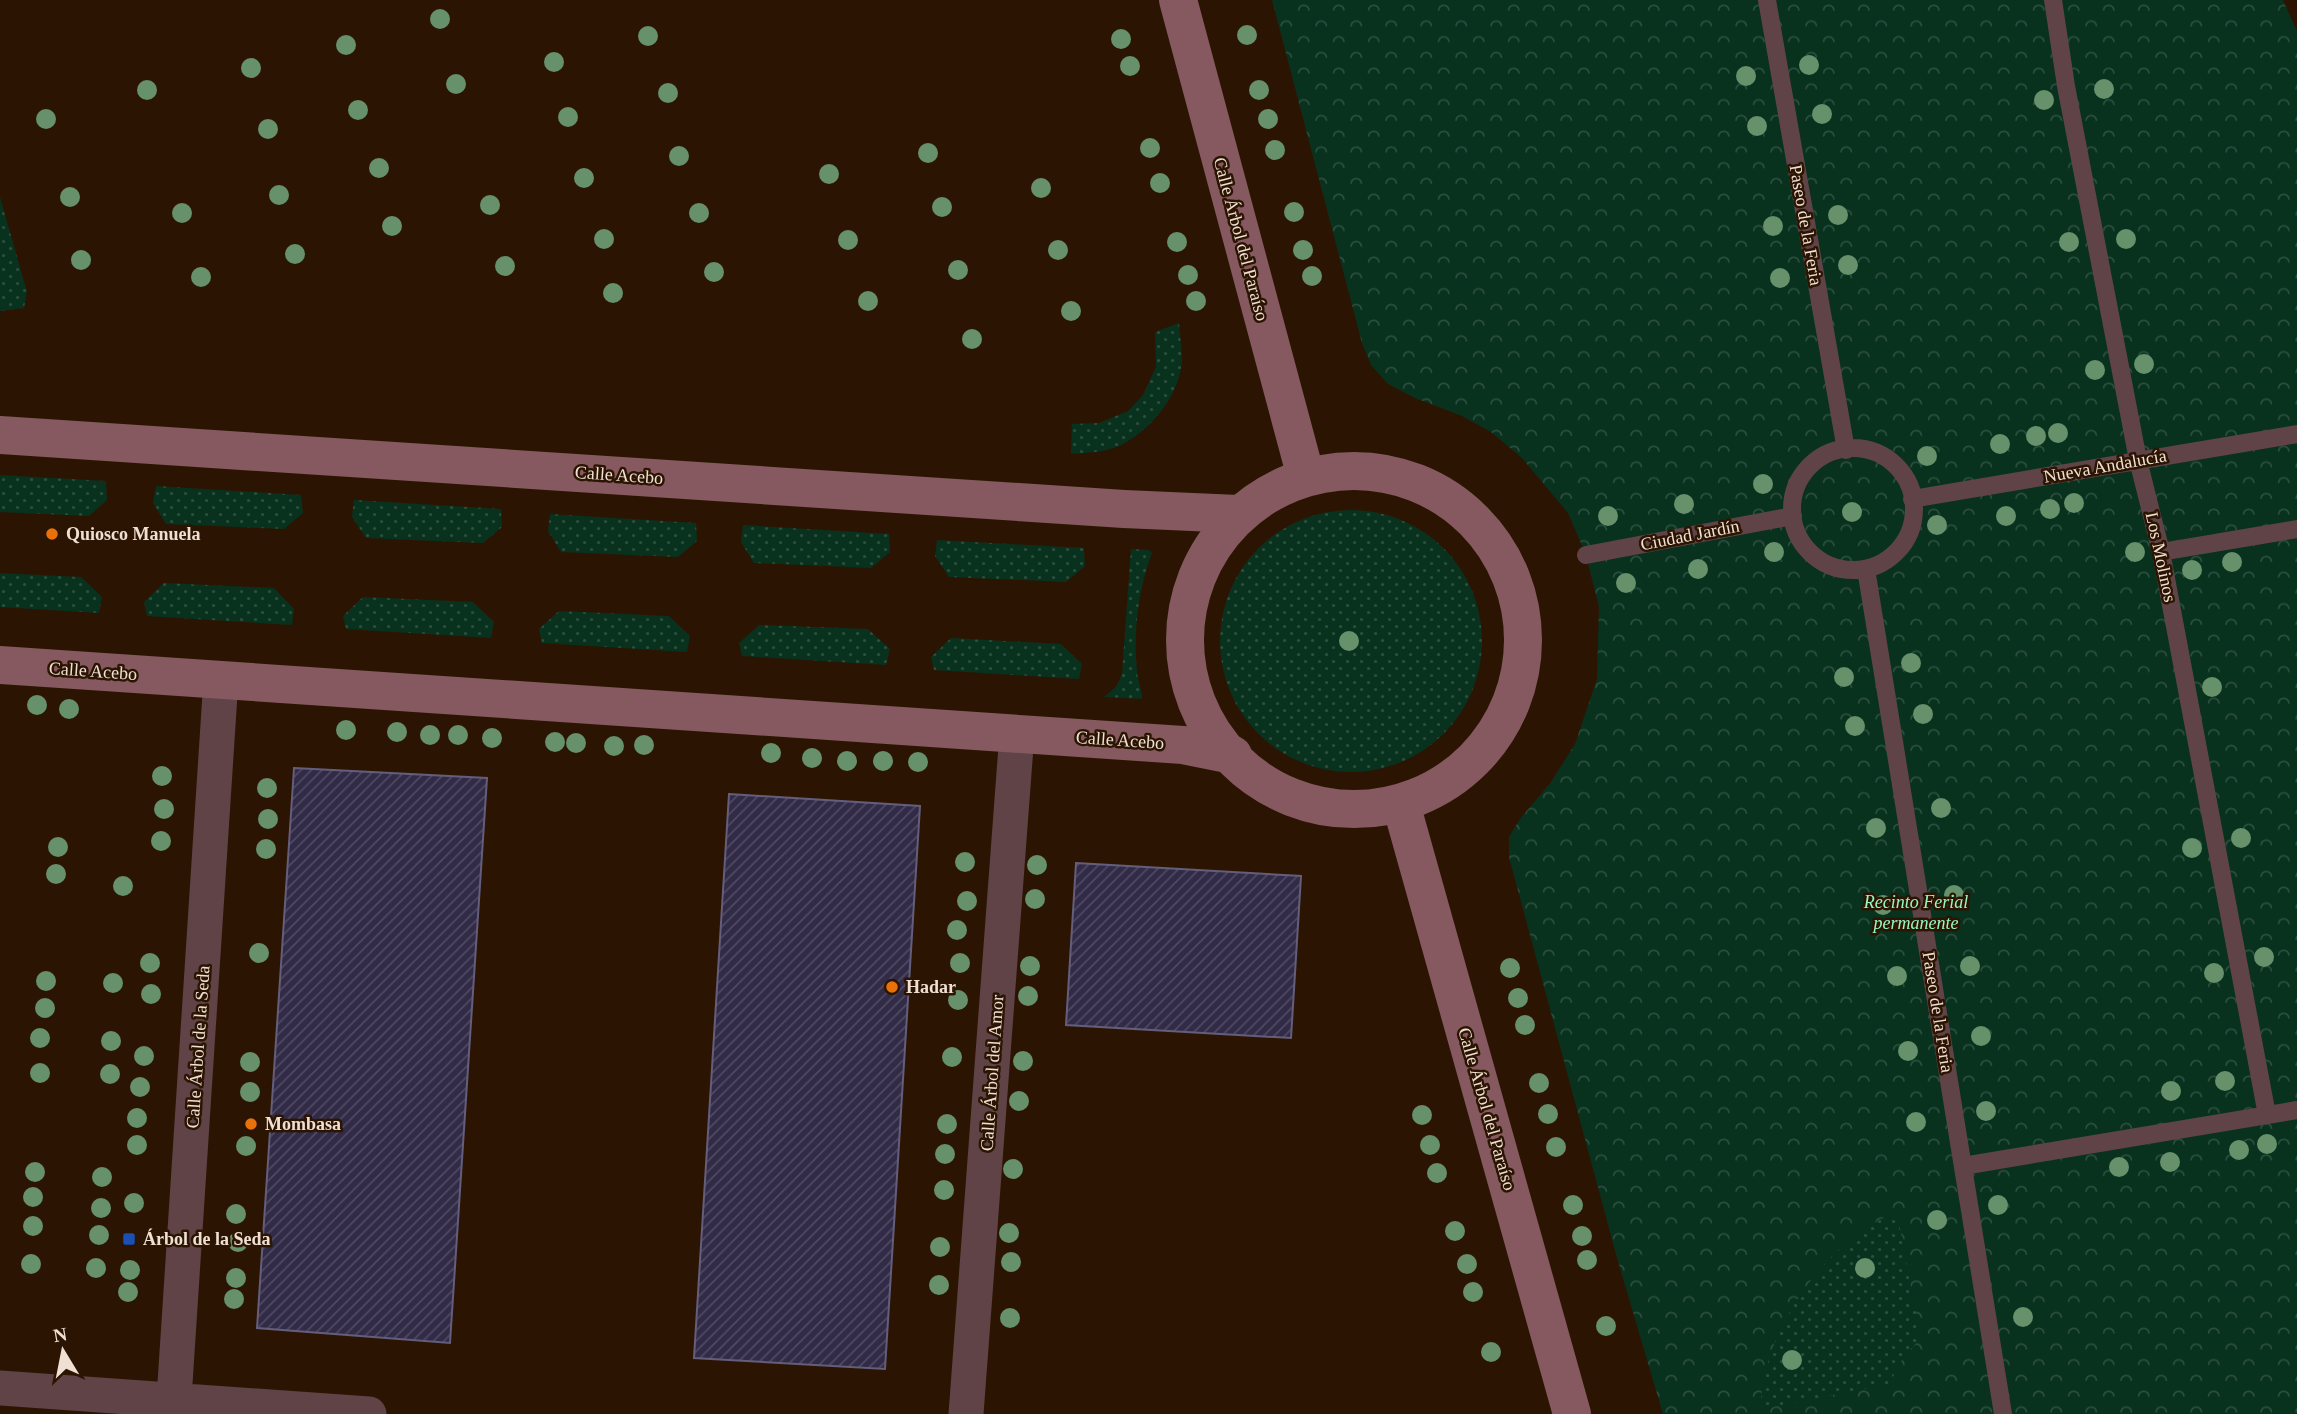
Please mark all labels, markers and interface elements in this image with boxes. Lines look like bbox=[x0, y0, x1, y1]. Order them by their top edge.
street label: Calle Árbol del Paraíso bbox=[1210, 155, 1273, 323]
street label: Paseo de la Feria bbox=[1786, 163, 1826, 287]
street label: Nueva Andalucía bbox=[2042, 445, 2168, 487]
street label: Calle Acebo bbox=[574, 462, 664, 488]
street label: Los Molinos bbox=[2142, 510, 2180, 604]
street label: Ciudad Jardín bbox=[1639, 516, 1741, 554]
place label: Quiosco Manuela bbox=[66, 524, 201, 544]
marker: Quiosco Manuela bbox=[44, 526, 60, 542]
street label: Calle Acebo bbox=[48, 658, 138, 684]
street label: Calle Acebo bbox=[1075, 727, 1165, 753]
park label: Recinto Ferial permanente bbox=[1863, 892, 1968, 933]
street label: Paseo de la Feria bbox=[1919, 950, 1957, 1074]
street label: Calle Árbol de la Seda bbox=[181, 965, 214, 1129]
place label: Hadar bbox=[906, 977, 956, 997]
marker: Hadar bbox=[884, 979, 900, 995]
street label: Calle Árbol del Amor bbox=[976, 994, 1007, 1152]
street label: Calle Árbol del Paraíso bbox=[1454, 1025, 1521, 1193]
place label: Mombasa bbox=[265, 1114, 341, 1134]
marker: Mombasa bbox=[243, 1116, 259, 1132]
place label: Árbol de la Seda bbox=[143, 1228, 271, 1249]
marker: Árbol de la Seda bbox=[121, 1231, 137, 1247]
north arrow bbox=[28, 1316, 98, 1386]
text: N bbox=[52, 1323, 69, 1346]

